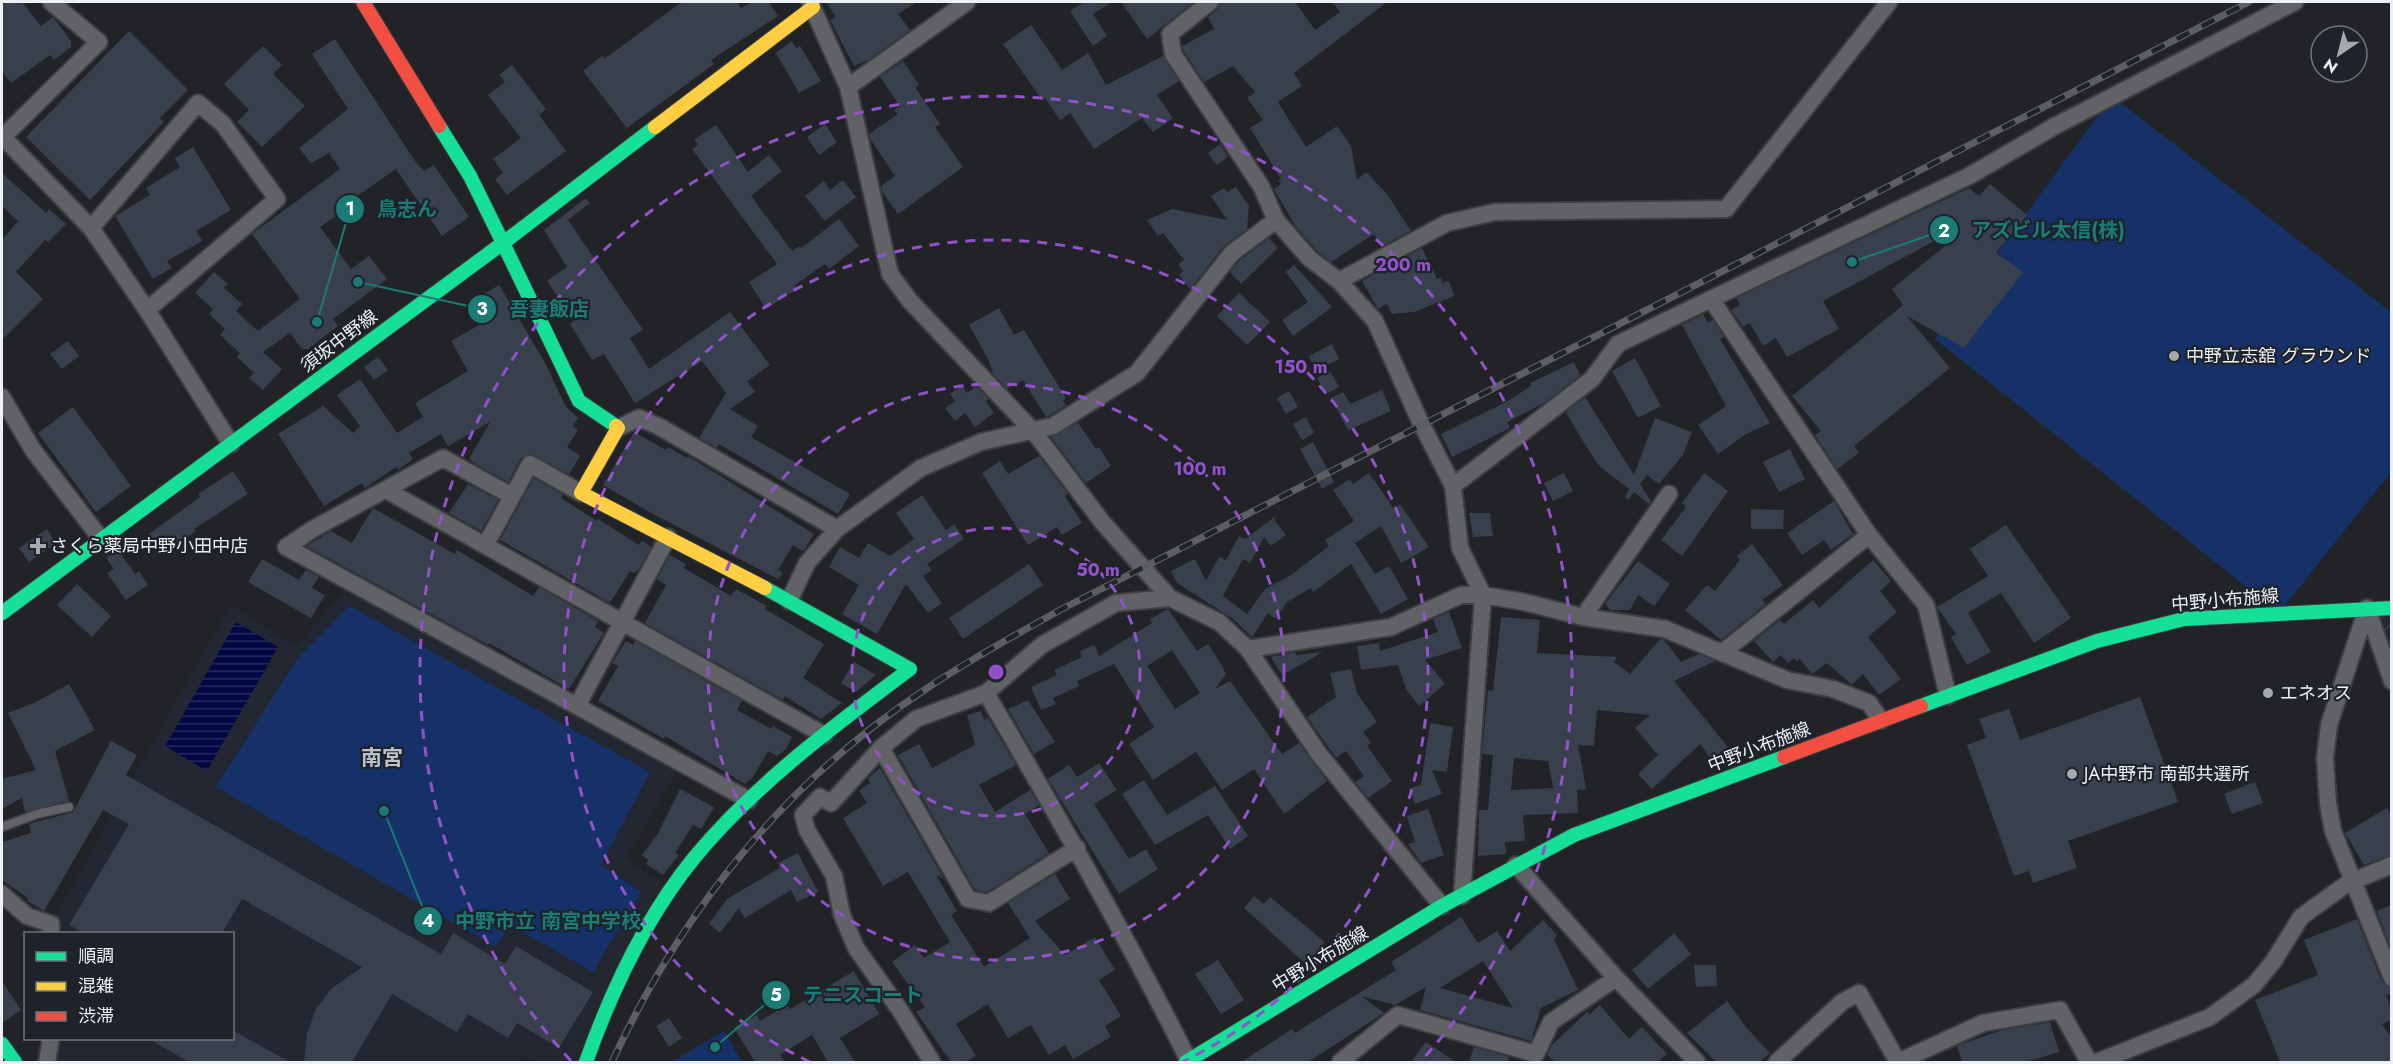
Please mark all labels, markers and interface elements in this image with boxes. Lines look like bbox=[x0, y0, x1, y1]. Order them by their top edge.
north arrow bbox=[2309, 24, 2369, 84]
text: N bbox=[2319, 53, 2342, 79]
callout: 鳥志ん bbox=[335, 190, 449, 228]
text: 鳥志ん bbox=[377, 195, 437, 224]
text: 1 bbox=[345, 196, 355, 222]
callout: アズビル太信(株) bbox=[1929, 211, 2136, 249]
text: アズビル太信(株) bbox=[1971, 216, 2125, 245]
text: 2 bbox=[1938, 218, 1950, 244]
text: 200 m bbox=[1375, 252, 1431, 278]
callout: 吾妻飯店 bbox=[467, 290, 601, 328]
text: 吾妻飯店 bbox=[509, 295, 589, 324]
text: 3 bbox=[476, 296, 488, 322]
street label: 須坂中野線 bbox=[295, 304, 383, 378]
place label: 中野立志舘 グラウンド bbox=[2186, 343, 2371, 369]
marker: 中野立志舘 グラウンド bbox=[2167, 349, 2181, 363]
text: 150 m bbox=[1275, 354, 1327, 380]
text: 100 m bbox=[1173, 456, 1227, 482]
place label: さくら薬局中野小田中店 bbox=[50, 533, 248, 559]
marker: さくら薬局中野小田中店 bbox=[31, 539, 45, 553]
text: 50 m bbox=[1076, 557, 1120, 583]
street label: 中野小布施線 bbox=[2170, 582, 2280, 618]
centre of rings bbox=[986, 662, 1006, 682]
place label: エネオス bbox=[2280, 680, 2352, 706]
marker: エネオス bbox=[2261, 686, 2275, 700]
street label: 中野小布施線 bbox=[1704, 716, 1814, 778]
district label: 南宮 bbox=[361, 743, 403, 773]
place label: JA中野市 南部共選所 bbox=[2082, 761, 2250, 787]
marker: JA中野市 南部共選所 bbox=[2065, 767, 2079, 781]
callout: 中野市立 南宮中学校 bbox=[413, 902, 653, 940]
text: 中野市立 南宮中学校 bbox=[455, 907, 641, 936]
text: 4 bbox=[422, 908, 434, 934]
street label: 中野小布施線 bbox=[1267, 920, 1373, 998]
legend bbox=[24, 932, 234, 1040]
text: 順調 bbox=[78, 943, 114, 969]
text: 混雑 bbox=[78, 973, 114, 999]
callout: テニスコート bbox=[761, 976, 935, 1014]
text: テニスコート bbox=[803, 981, 923, 1010]
text: 5 bbox=[770, 982, 782, 1008]
text: 渋滞 bbox=[78, 1003, 114, 1029]

